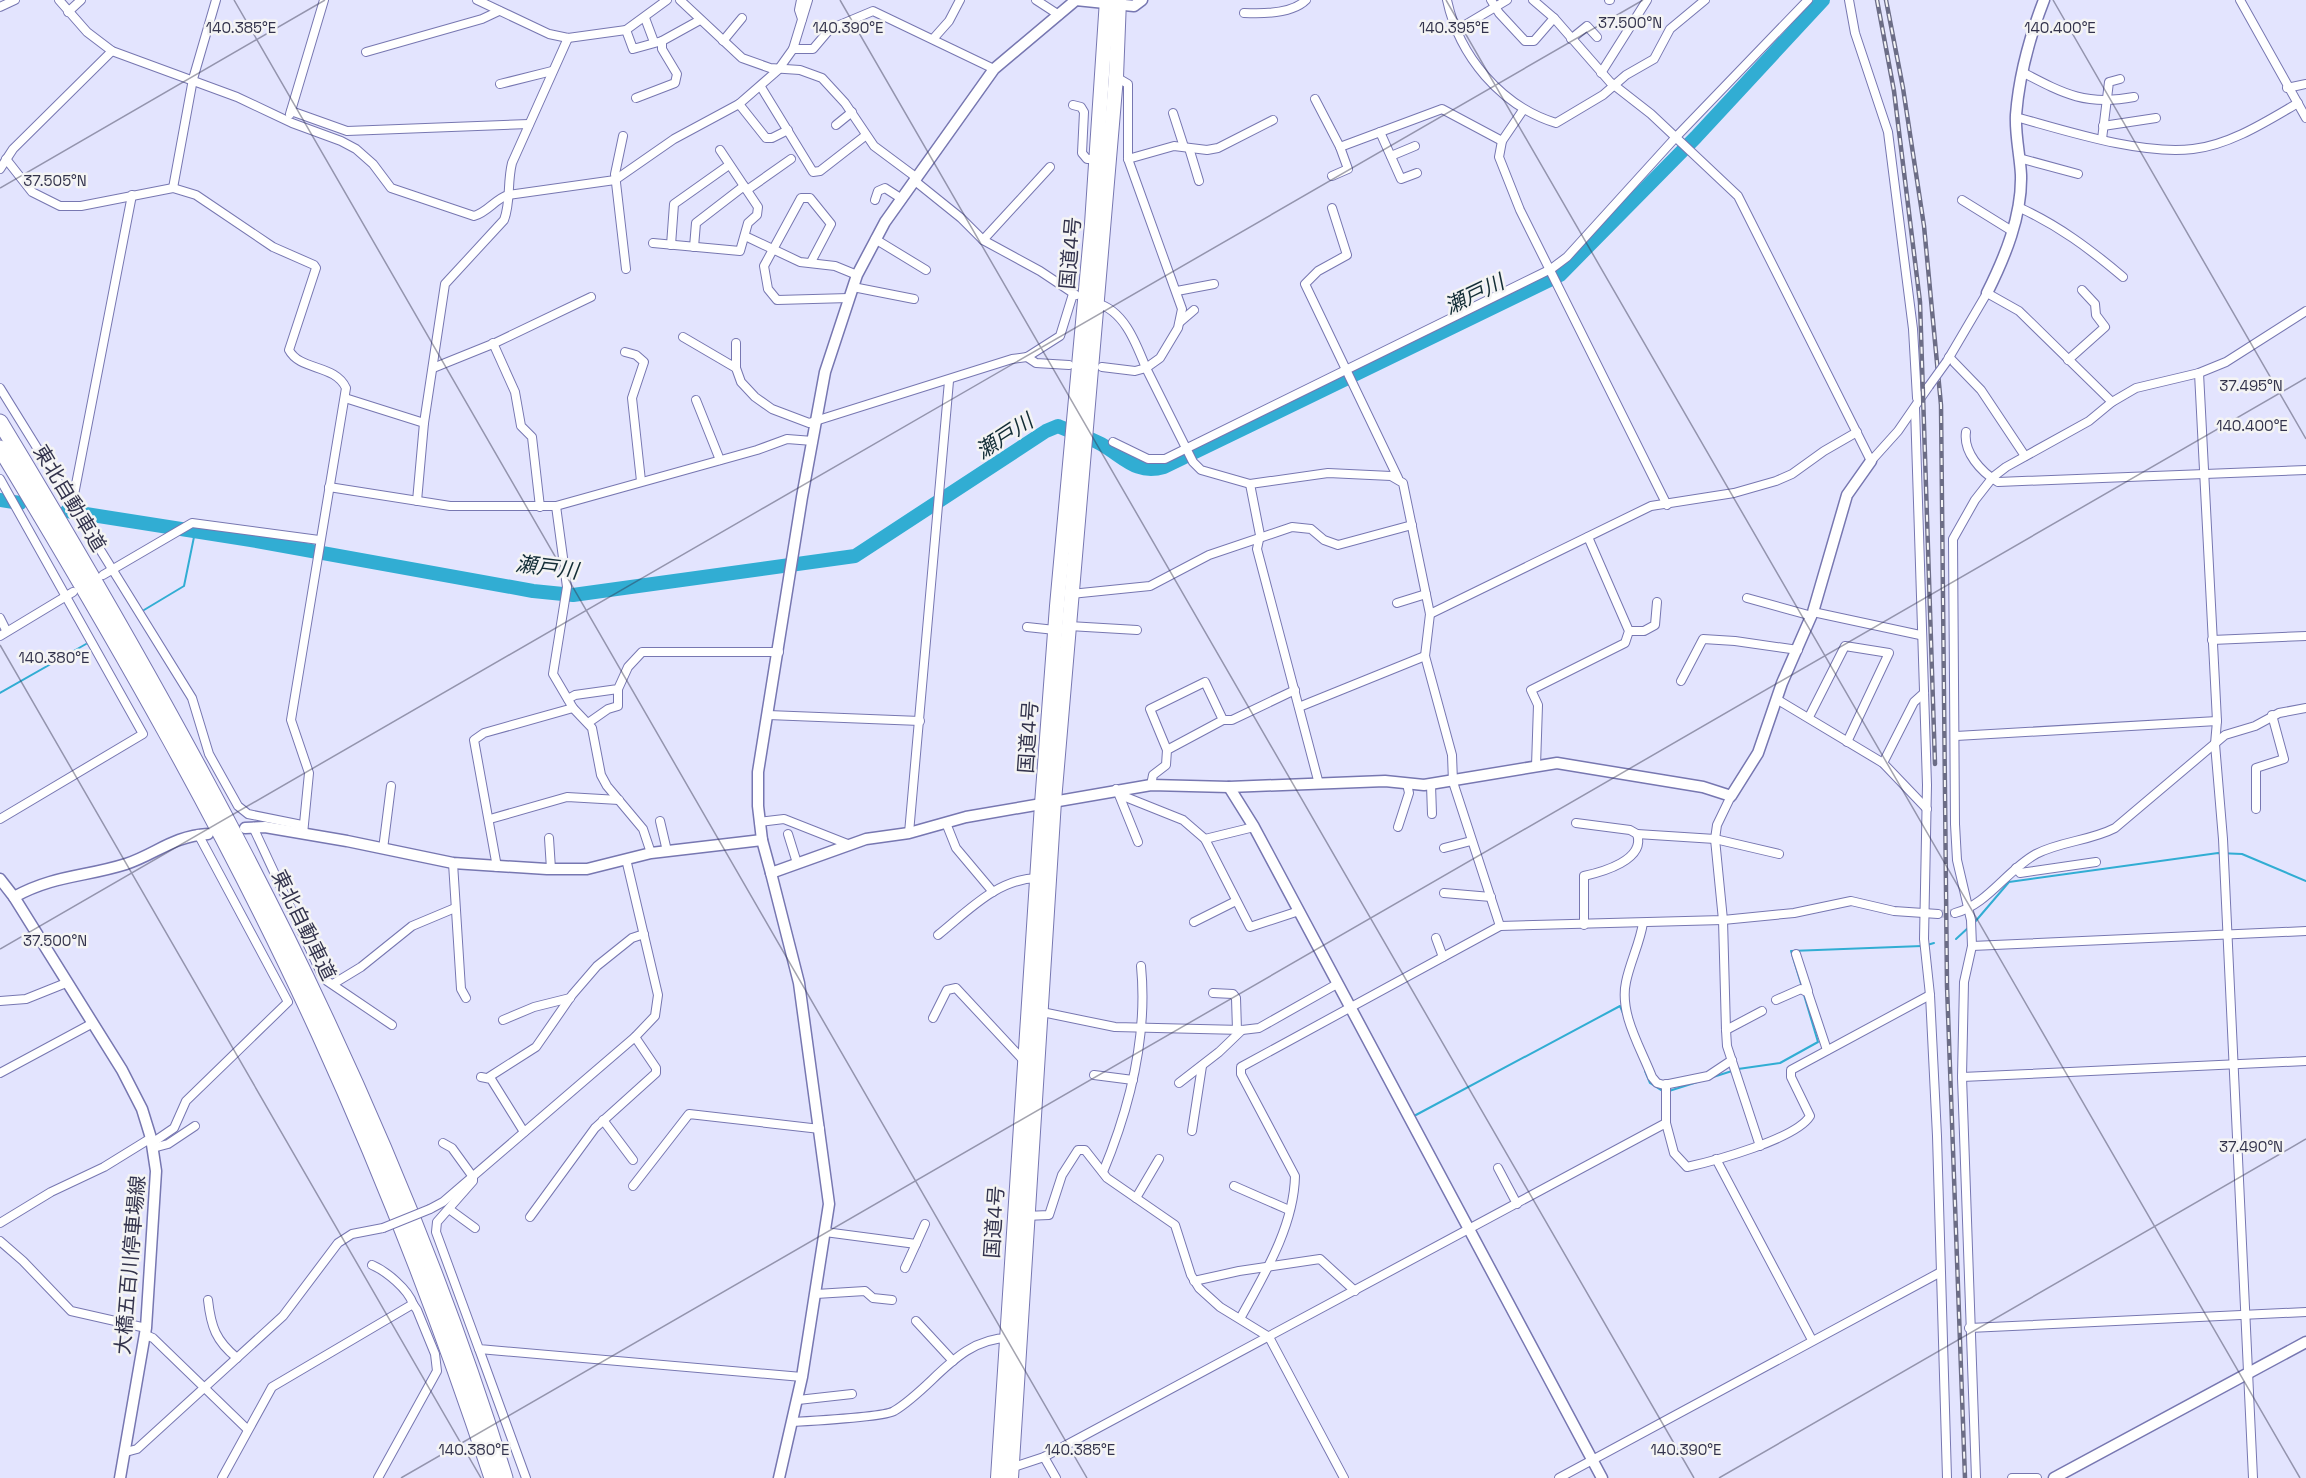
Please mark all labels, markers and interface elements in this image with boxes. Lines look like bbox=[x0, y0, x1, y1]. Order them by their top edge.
text: 37.500°N bbox=[1598, 13, 1662, 32]
text: 140.385°E bbox=[206, 18, 276, 37]
text: 140.390°E bbox=[813, 18, 883, 37]
text: 140.395°E bbox=[1419, 18, 1489, 37]
text: 140.400°E bbox=[2024, 18, 2096, 37]
text: 37.505°N bbox=[23, 171, 87, 190]
street label: 国道4号 bbox=[1054, 216, 1086, 290]
water label: 瀬戸川 bbox=[1440, 267, 1510, 320]
text: 37.495°N bbox=[2219, 376, 2283, 395]
water label: 瀬戸川 bbox=[970, 406, 1039, 464]
text: 140.400°E bbox=[2216, 416, 2288, 435]
street label: 東北自動車道 bbox=[28, 440, 112, 556]
water label: 瀬戸川 bbox=[514, 550, 582, 584]
text: 140.380°E bbox=[18, 648, 90, 667]
street label: 国道4号 bbox=[1013, 700, 1043, 774]
street label: 東北自動車道 bbox=[266, 865, 342, 985]
text: 37.500°N bbox=[23, 931, 87, 950]
text: 37.490°N bbox=[2219, 1137, 2283, 1156]
street label: 大橋五百川停車場線 bbox=[109, 1174, 151, 1356]
street label: 国道4号 bbox=[979, 1185, 1009, 1259]
text: 140.380°E bbox=[438, 1440, 510, 1459]
text: 140.385°E bbox=[1045, 1440, 1115, 1459]
text: 140.390°E bbox=[1651, 1440, 1721, 1459]

